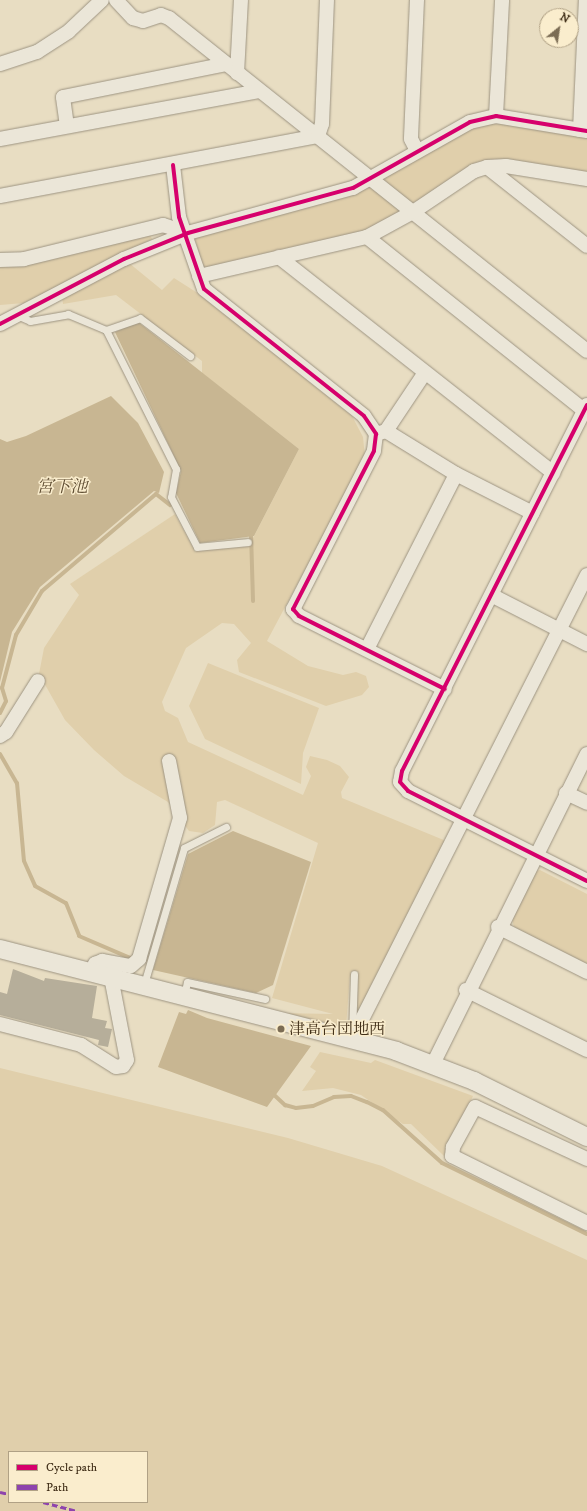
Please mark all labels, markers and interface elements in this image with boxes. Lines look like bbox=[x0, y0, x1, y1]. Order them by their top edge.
north arrow bbox=[539, 8, 579, 48]
text: N bbox=[557, 10, 572, 27]
water label: 宮下池 bbox=[37, 478, 87, 498]
place label: 津高台団地西 bbox=[289, 1019, 385, 1039]
marker: 津高台団地西 bbox=[276, 1024, 286, 1034]
legend bbox=[8, 1451, 148, 1503]
text: Cycle path bbox=[46, 1460, 97, 1475]
text: Path bbox=[46, 1480, 68, 1495]

